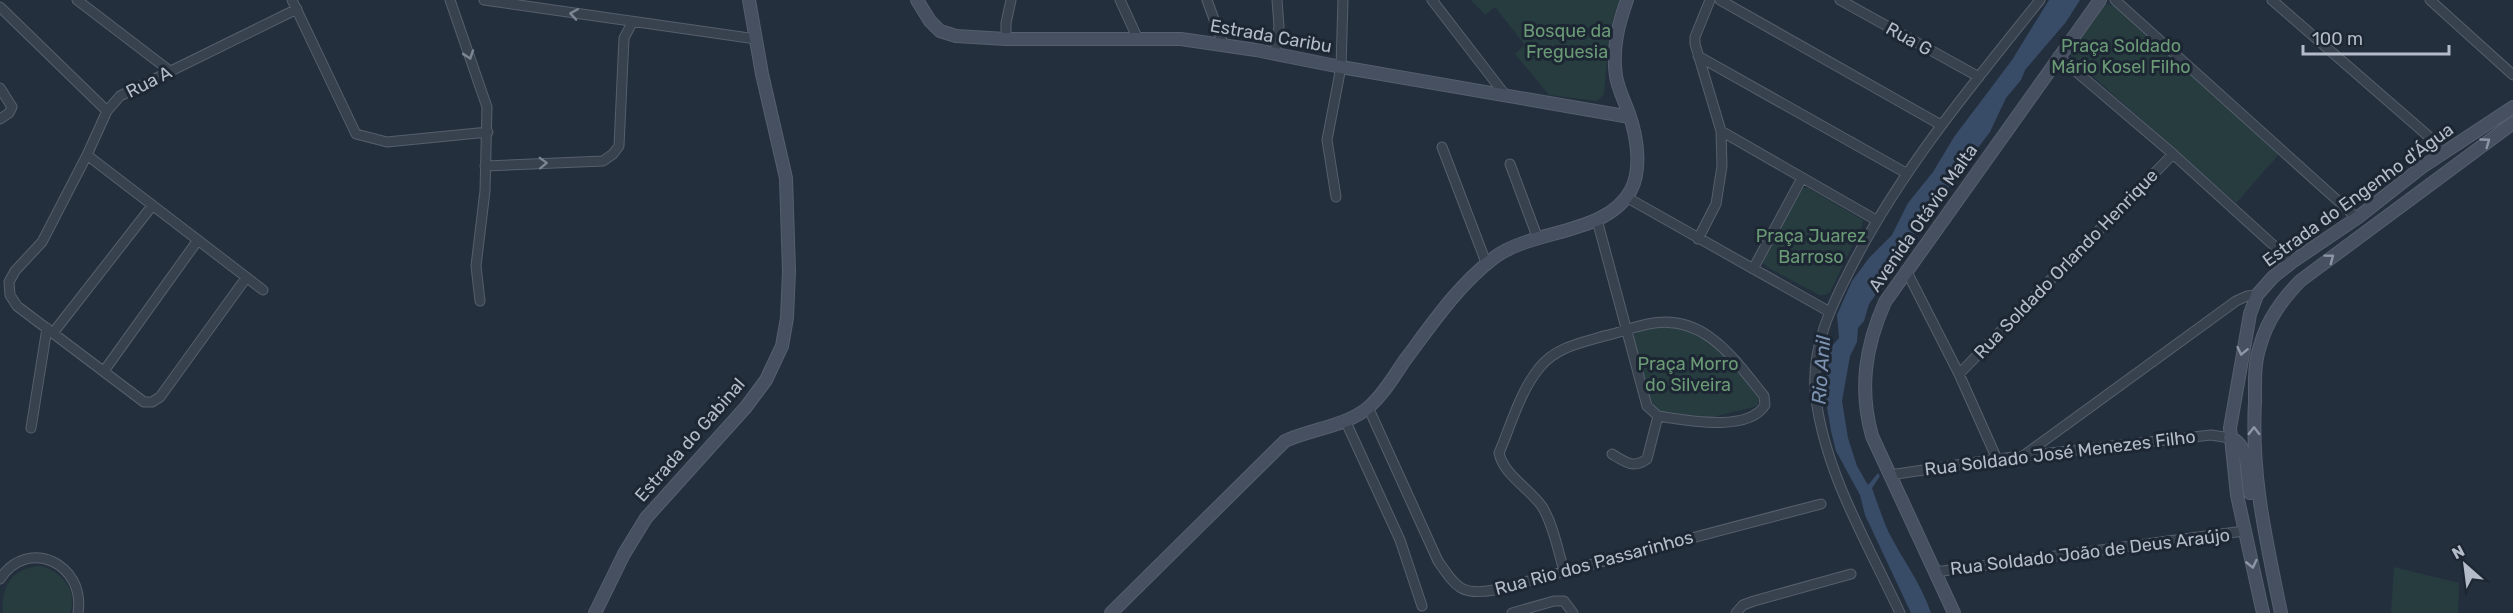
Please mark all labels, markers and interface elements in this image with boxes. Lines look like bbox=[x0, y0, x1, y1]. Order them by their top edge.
one-way arrow bbox=[570, 9, 579, 21]
street label: Estrada Caribu bbox=[1208, 14, 1334, 58]
street label: Rua G bbox=[1882, 17, 1936, 61]
scale bar bbox=[2303, 18, 2448, 56]
park label: Bosque da Freguesia bbox=[1523, 20, 1611, 63]
text: 100 m bbox=[2312, 28, 2363, 50]
park label: Praça Soldado Mário Kosel Filho bbox=[2051, 35, 2191, 78]
one-way arrow bbox=[461, 49, 474, 60]
street label: Rua A bbox=[122, 61, 176, 103]
street label: Estrada do Engenho d'Água bbox=[2258, 118, 2458, 272]
one-way arrow bbox=[2479, 138, 2490, 149]
street label: Avenida Otávio Malta bbox=[1864, 140, 1982, 296]
one-way arrow bbox=[539, 157, 548, 170]
street label: Rua Soldado Orlando Henrique bbox=[1969, 165, 2163, 363]
park label: Praça Juarez Barroso bbox=[1756, 225, 1866, 268]
one-way arrow bbox=[2323, 254, 2334, 265]
water label: Rio Anil bbox=[1807, 334, 1835, 405]
one-way arrow bbox=[2236, 346, 2249, 356]
park label: Praça Morro do Silveira bbox=[1638, 353, 1738, 396]
street label: Estrada do Gabinal bbox=[630, 374, 750, 506]
street label: Rua Soldado José Menezes Filho bbox=[1923, 425, 2197, 481]
one-way arrow bbox=[2248, 427, 2260, 436]
street label: Rua Soldado João de Deus Araújo bbox=[1949, 524, 2231, 580]
street label: Rua Rio dos Passarinhos bbox=[1492, 526, 1696, 600]
north arrow bbox=[2435, 535, 2495, 595]
text: N bbox=[2449, 541, 2468, 563]
one-way arrow bbox=[2244, 559, 2257, 569]

